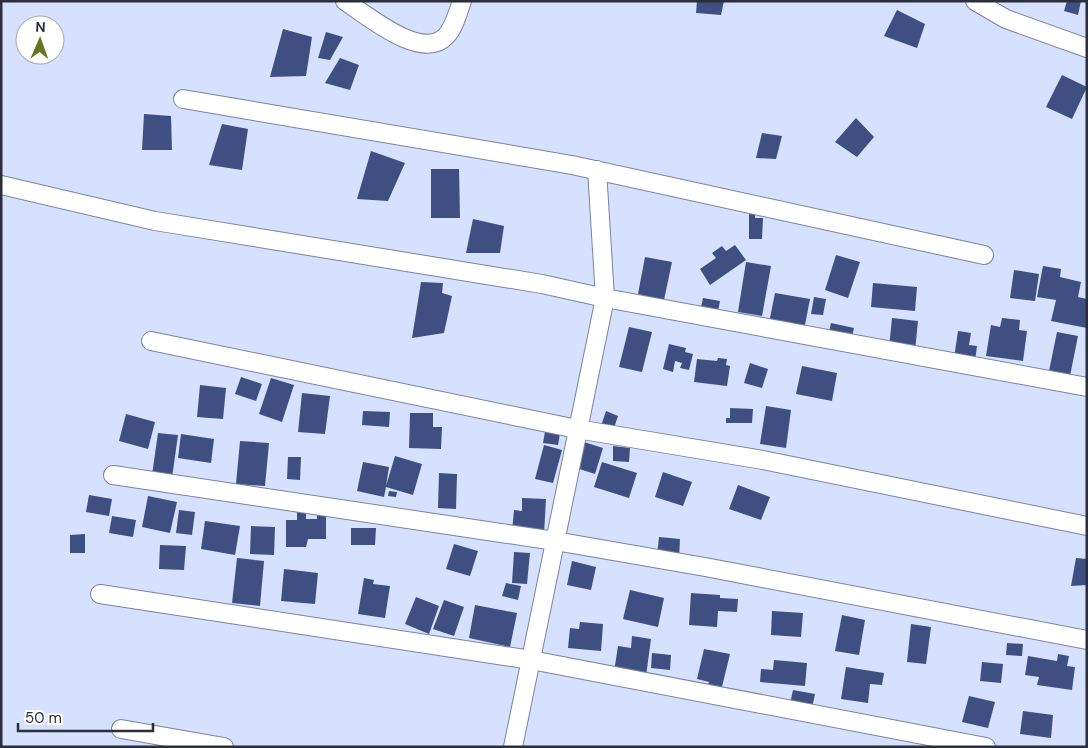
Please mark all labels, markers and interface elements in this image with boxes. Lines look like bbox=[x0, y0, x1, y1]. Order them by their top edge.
north arrow bbox=[15, 15, 65, 65]
text: N bbox=[35, 18, 46, 36]
scale bar bbox=[18, 700, 152, 732]
text: 50 m bbox=[25, 708, 62, 728]

